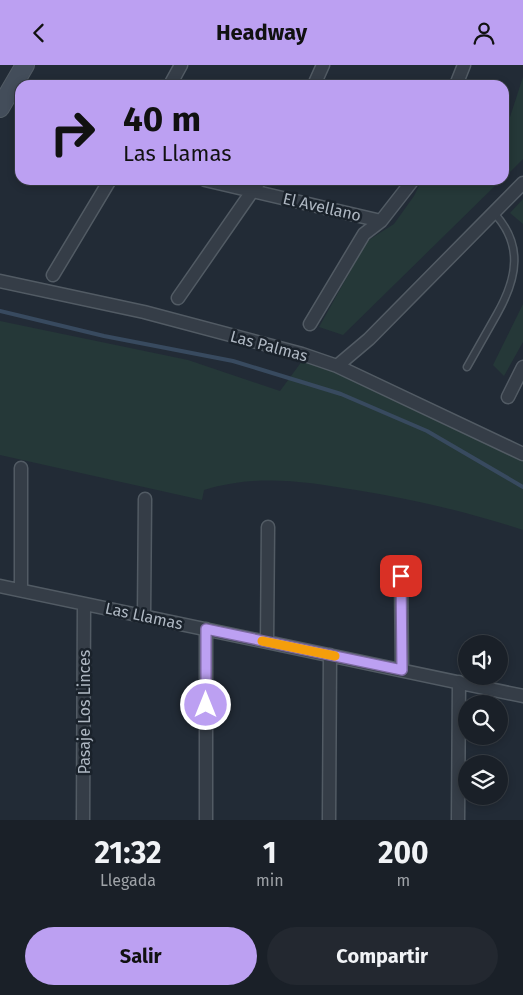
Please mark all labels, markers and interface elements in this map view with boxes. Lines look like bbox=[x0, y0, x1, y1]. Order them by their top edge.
icon: back bbox=[25, 19, 53, 47]
text: Headway bbox=[216, 19, 307, 46]
icon: person bbox=[470, 19, 498, 47]
text: 40 m bbox=[123, 98, 201, 140]
icon: right bbox=[40, 100, 105, 165]
text: Las Llamas bbox=[123, 140, 231, 167]
street label: El Avellano bbox=[281, 189, 363, 225]
street label: Las Palmas bbox=[228, 327, 310, 365]
pin bbox=[380, 555, 422, 597]
icon: arrive bbox=[387, 562, 415, 590]
street label: Las Llamas bbox=[103, 599, 185, 633]
map controls bbox=[458, 635, 508, 805]
button: sound bbox=[458, 635, 508, 685]
street label: Pasaje Los Linces bbox=[75, 650, 94, 774]
position arrow bbox=[179, 678, 231, 730]
button: search bbox=[458, 695, 508, 745]
button: layers bbox=[458, 755, 508, 805]
text: 21:32 bbox=[94, 835, 162, 871]
text: 1 bbox=[263, 835, 277, 871]
text: 200 bbox=[378, 835, 429, 871]
text: Llegada bbox=[100, 871, 156, 890]
text: min bbox=[256, 871, 284, 890]
text: m bbox=[396, 871, 410, 890]
button: Salir bbox=[25, 927, 257, 985]
button: Compartir bbox=[267, 927, 498, 985]

